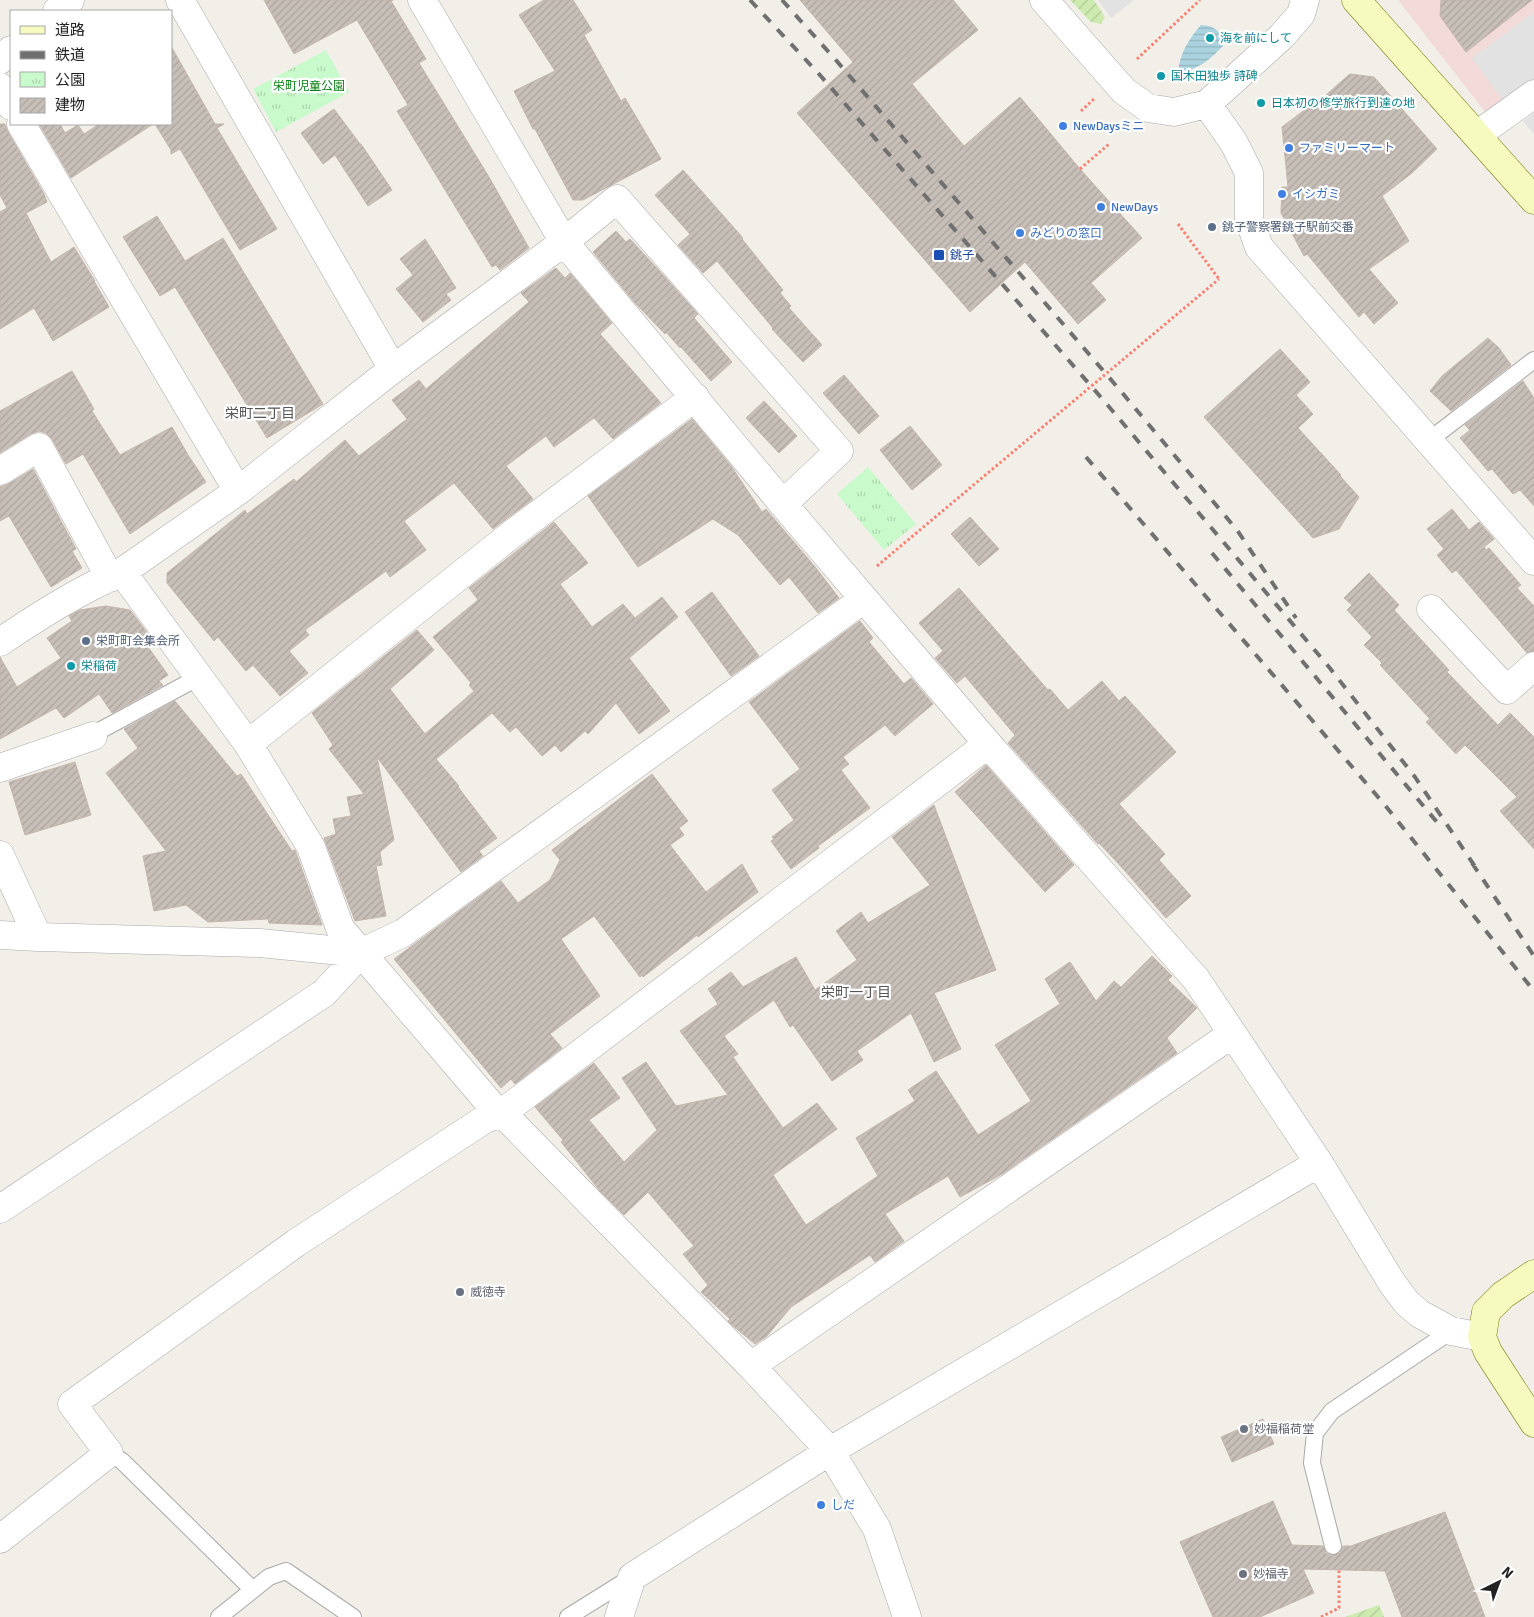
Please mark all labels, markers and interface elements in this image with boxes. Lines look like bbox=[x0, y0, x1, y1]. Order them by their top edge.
legend bbox=[10, 10, 172, 125]
text: 道路 bbox=[55, 21, 85, 39]
place label: 海を前にして bbox=[1220, 31, 1292, 46]
marker: 海を前にして bbox=[1204, 32, 1216, 44]
text: 鉄道 bbox=[55, 46, 85, 64]
place label: 国木田独歩 詩碑 bbox=[1171, 69, 1258, 84]
marker: 国木田独歩 詩碑 bbox=[1155, 70, 1167, 82]
text: 公園 bbox=[55, 71, 85, 89]
park label: 栄町児童公園 bbox=[273, 79, 345, 94]
text: 建物 bbox=[55, 96, 85, 114]
place label: 日本初の修学旅行到達の地 bbox=[1271, 96, 1415, 111]
marker: 日本初の修学旅行到達の地 bbox=[1255, 97, 1267, 109]
place label: NewDaysミニ bbox=[1073, 119, 1144, 134]
marker: NewDaysミニ bbox=[1057, 120, 1069, 132]
place label: ファミリーマート bbox=[1299, 141, 1395, 156]
marker: ファミリーマート bbox=[1283, 142, 1295, 154]
place label: イシガミ bbox=[1292, 187, 1340, 202]
marker: イシガミ bbox=[1276, 188, 1288, 200]
place label: NewDays bbox=[1111, 200, 1158, 215]
marker: NewDays bbox=[1095, 201, 1107, 213]
place label: 銚子警察署銚子駅前交番 bbox=[1222, 220, 1354, 235]
marker: 銚子警察署銚子駅前交番 bbox=[1206, 221, 1218, 233]
place label: みどりの窓口 bbox=[1030, 226, 1102, 241]
marker: みどりの窓口 bbox=[1014, 227, 1026, 239]
marker: 銚子 bbox=[932, 248, 946, 262]
place label: 銚子 bbox=[950, 248, 974, 263]
district label: 栄町二丁目 bbox=[225, 405, 295, 422]
place label: 栄町町会集会所 bbox=[96, 634, 180, 649]
marker: 栄町町会集会所 bbox=[80, 635, 92, 647]
place label: 栄稲荷 bbox=[81, 659, 117, 674]
marker: 栄稲荷 bbox=[65, 660, 77, 672]
district label: 栄町一丁目 bbox=[821, 984, 891, 1001]
place label: 威徳寺 bbox=[470, 1285, 506, 1300]
marker: 威徳寺 bbox=[454, 1286, 466, 1298]
place label: 妙福稲荷堂 bbox=[1254, 1422, 1314, 1437]
marker: 妙福稲荷堂 bbox=[1238, 1423, 1250, 1435]
place label: しだ bbox=[831, 1498, 855, 1513]
marker: しだ bbox=[815, 1499, 827, 1511]
north arrow bbox=[1474, 1557, 1524, 1607]
text: N bbox=[1498, 1563, 1517, 1582]
place label: 妙福寺 bbox=[1253, 1567, 1289, 1582]
marker: 妙福寺 bbox=[1237, 1568, 1249, 1580]

